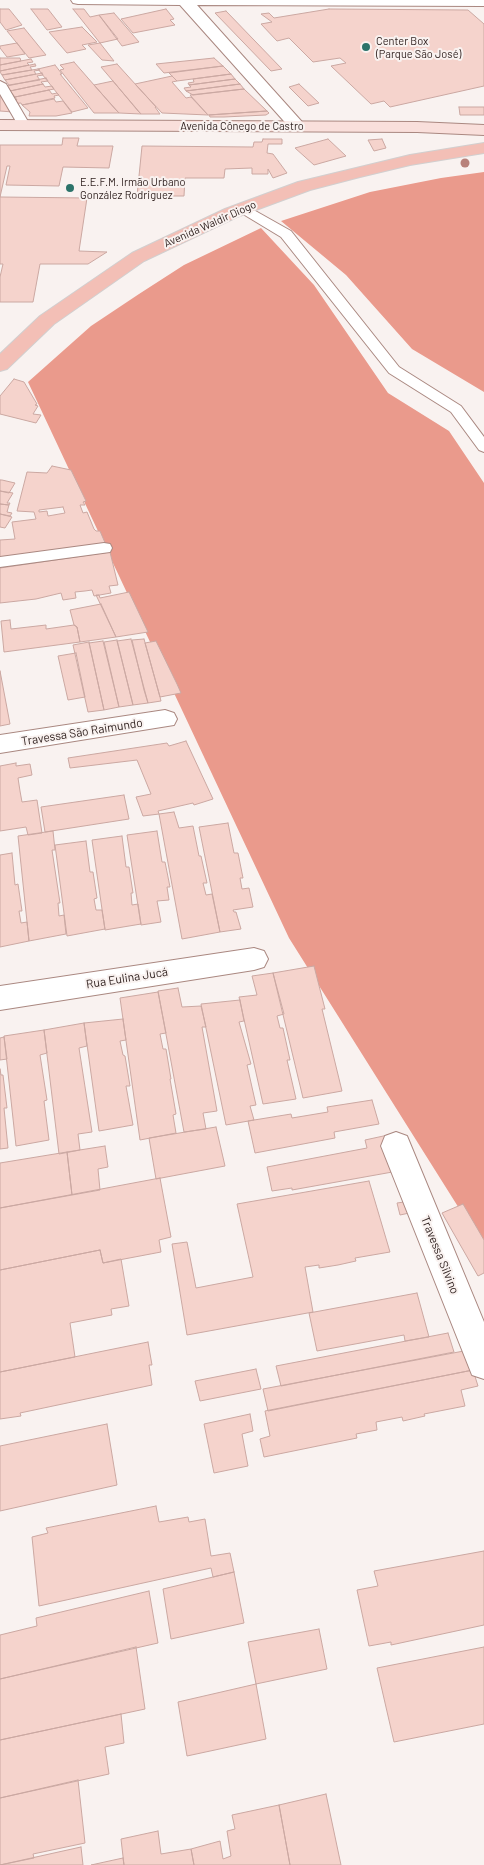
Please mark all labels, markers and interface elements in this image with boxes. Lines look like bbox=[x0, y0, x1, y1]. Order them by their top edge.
place label: Center Box (Parque São José) bbox=[376, 34, 461, 60]
marker: Center Box (Parque São José) bbox=[360, 41, 372, 53]
street label: Avenida Cônego de Castro bbox=[180, 119, 304, 133]
place label: E.E.F.M. Irmão Urbano González Rodriguez bbox=[80, 175, 185, 201]
marker: E.E.F.M. Irmão Urbano González Rodriguez bbox=[64, 182, 76, 194]
street label: Avenida Waldir Diogo bbox=[162, 198, 258, 250]
street label: Travessa São Raimundo bbox=[20, 715, 144, 749]
street label: Rua Eulina Jucá bbox=[85, 964, 169, 992]
street label: Travessa Silvino bbox=[418, 1214, 462, 1296]

